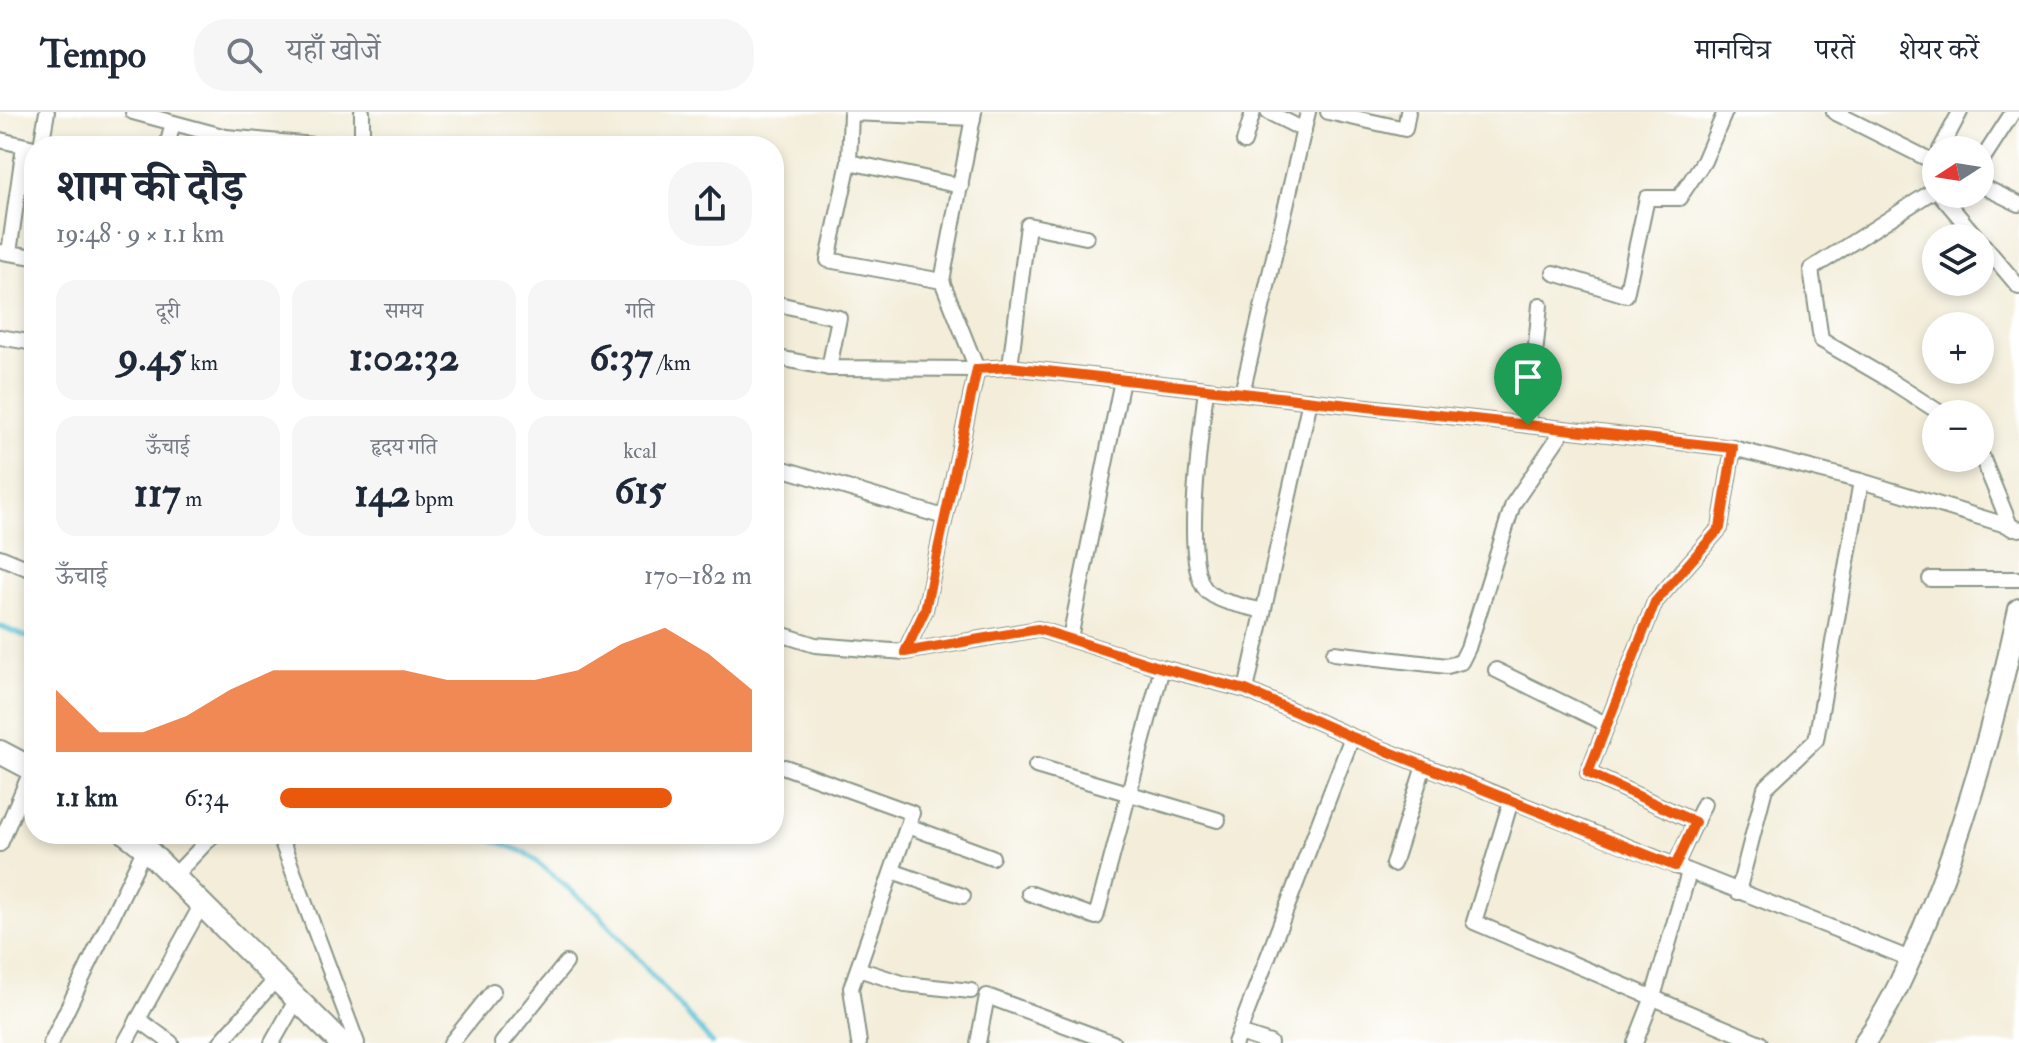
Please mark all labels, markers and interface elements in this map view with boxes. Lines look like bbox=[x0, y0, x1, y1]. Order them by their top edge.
search box bbox=[194, 19, 754, 91]
text: Tempo bbox=[40, 31, 146, 79]
text: यहाँ खोजें bbox=[286, 32, 380, 69]
icon: search bbox=[222, 33, 266, 77]
text: मानचित्र bbox=[1695, 33, 1771, 68]
text: परतें bbox=[1815, 33, 1855, 68]
text: शेयर करें bbox=[1899, 33, 1979, 68]
north arrow bbox=[1922, 136, 1994, 208]
map controls bbox=[1922, 136, 1994, 472]
text: शाम की दौड़ bbox=[56, 160, 244, 215]
button: share bbox=[668, 162, 752, 246]
text: 19:48 · 9 × 1.1 km bbox=[56, 218, 225, 250]
button: layers bbox=[1922, 224, 1994, 296]
text: दूरी bbox=[156, 297, 180, 325]
text: समय bbox=[385, 297, 423, 325]
text: गति bbox=[626, 297, 654, 325]
button: + bbox=[1922, 312, 1994, 384]
text: 9.45 bbox=[118, 332, 186, 383]
text: 1:02:32 bbox=[349, 332, 459, 383]
text: 6:37 bbox=[589, 332, 653, 383]
pin bbox=[1494, 343, 1562, 425]
text: km bbox=[186, 349, 218, 377]
text: /km bbox=[653, 349, 691, 377]
icon: arrive bbox=[1506, 355, 1550, 399]
button: − bbox=[1922, 400, 1994, 472]
text: ऊँचाई bbox=[146, 433, 190, 461]
text: हृदय गति bbox=[371, 433, 437, 461]
text: kcal bbox=[623, 437, 657, 465]
text: 615 bbox=[614, 465, 666, 516]
text: 117 bbox=[134, 468, 181, 519]
text: 142 bbox=[354, 468, 410, 519]
text: m bbox=[181, 485, 202, 513]
text: bpm bbox=[410, 485, 454, 513]
text: ऊँचाई bbox=[56, 560, 107, 592]
text: 170–182 m bbox=[644, 560, 752, 592]
text: 1.1 km bbox=[56, 782, 118, 814]
text: 6:34 bbox=[184, 782, 227, 814]

